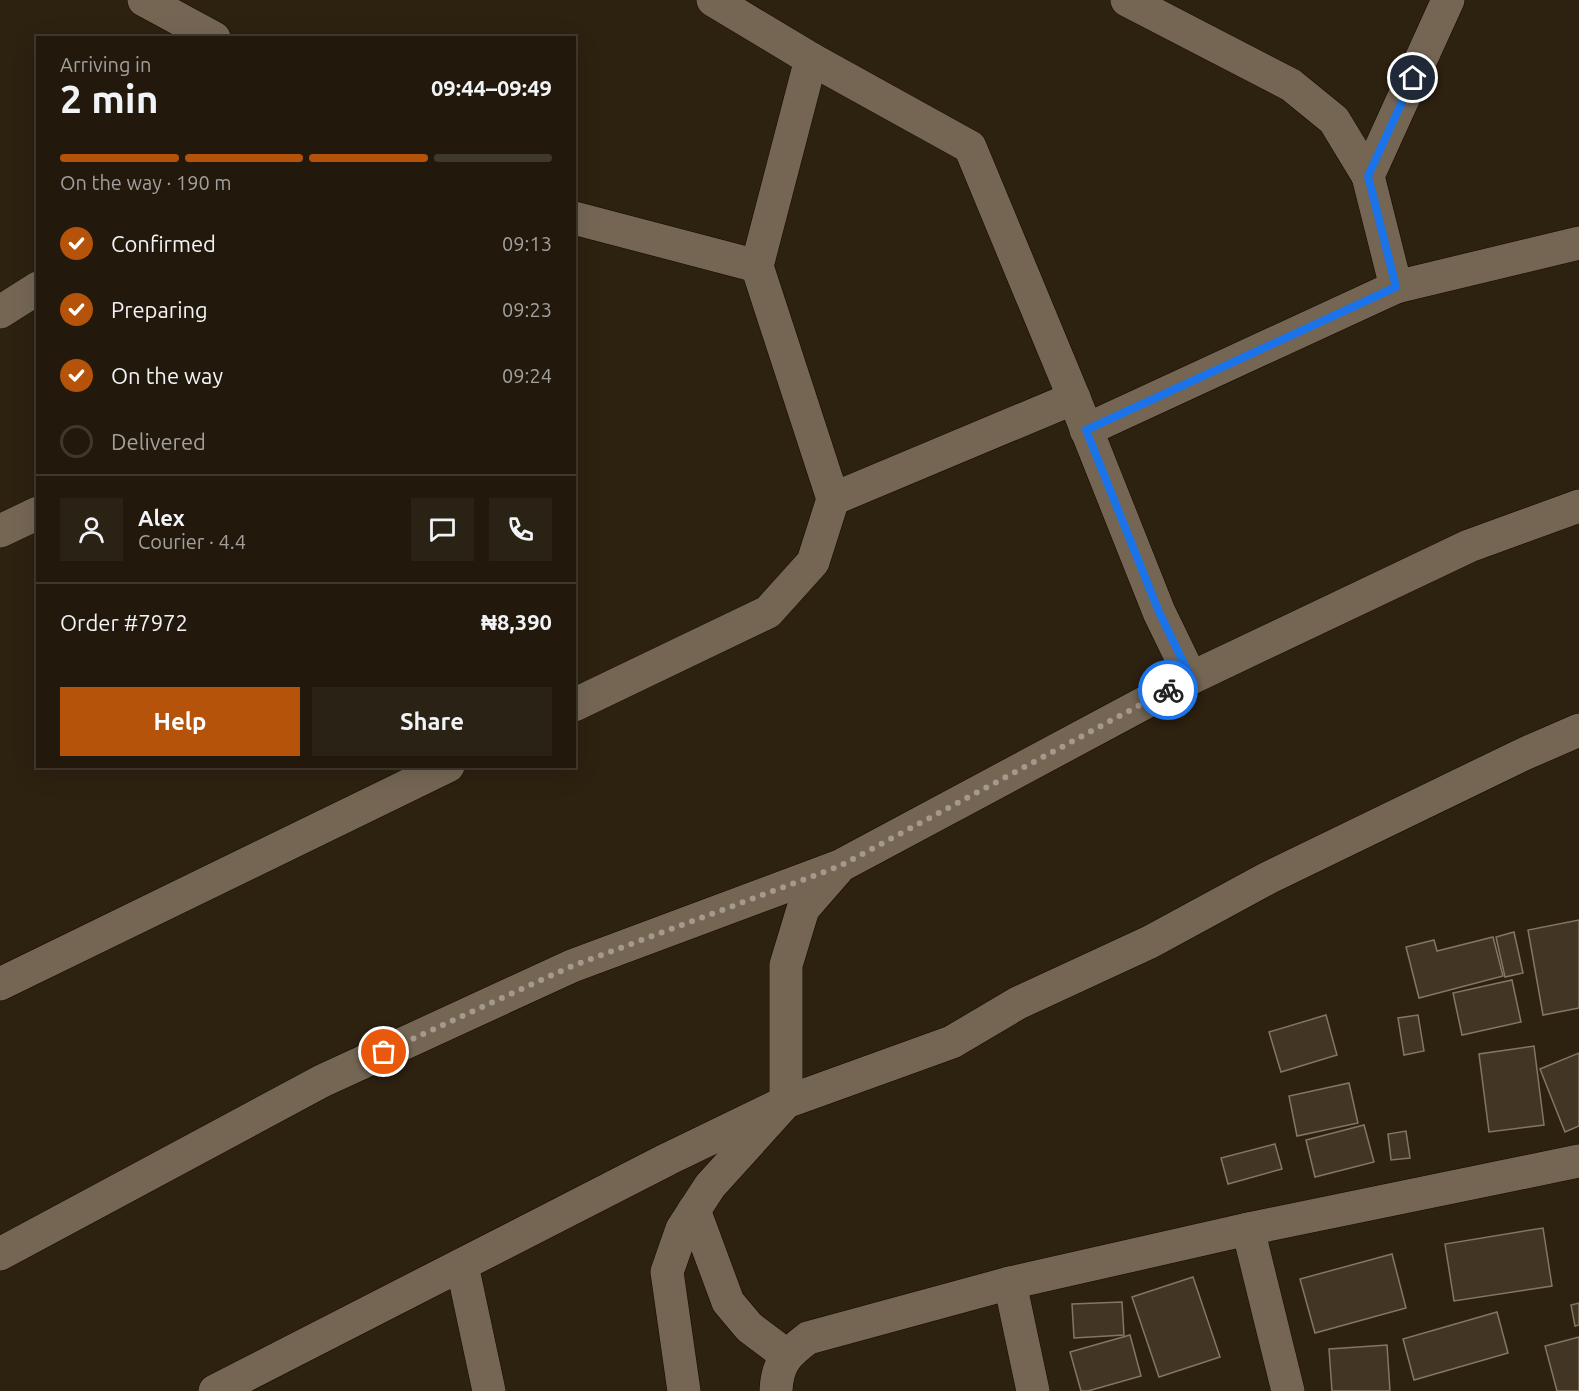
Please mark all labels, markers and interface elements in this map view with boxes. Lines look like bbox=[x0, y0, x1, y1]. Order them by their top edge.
pin bbox=[1387, 52, 1438, 103]
text: Arriving in bbox=[60, 53, 151, 76]
icon: home bbox=[1396, 61, 1429, 94]
text: 09:44–09:49 bbox=[431, 75, 552, 100]
text: 2 min bbox=[60, 77, 159, 120]
text: On the way · 190 m bbox=[60, 171, 232, 194]
icon: check bbox=[60, 227, 93, 260]
text: Confirmed bbox=[111, 231, 216, 256]
text: 09:13 bbox=[502, 232, 552, 255]
icon: check bbox=[60, 293, 93, 326]
text: Preparing bbox=[111, 297, 208, 322]
text: 09:23 bbox=[502, 298, 552, 321]
icon: check bbox=[60, 359, 93, 392]
text: On the way bbox=[111, 363, 223, 388]
text: 09:24 bbox=[502, 364, 552, 387]
text: Delivered bbox=[111, 429, 206, 454]
button: person bbox=[60, 498, 123, 561]
button: chat bbox=[411, 498, 474, 561]
button: phone bbox=[489, 498, 552, 561]
text: Alex bbox=[138, 505, 185, 530]
text: Courier · 4.4 bbox=[138, 530, 246, 553]
text: ₦8,390 bbox=[481, 609, 552, 634]
text: Order #7972 bbox=[60, 610, 188, 635]
courier bbox=[1138, 660, 1198, 720]
icon: bike bbox=[1152, 674, 1185, 707]
button: Help bbox=[60, 687, 300, 756]
button: Share bbox=[312, 687, 552, 756]
pin bbox=[358, 1026, 409, 1077]
icon: bag bbox=[367, 1035, 400, 1068]

